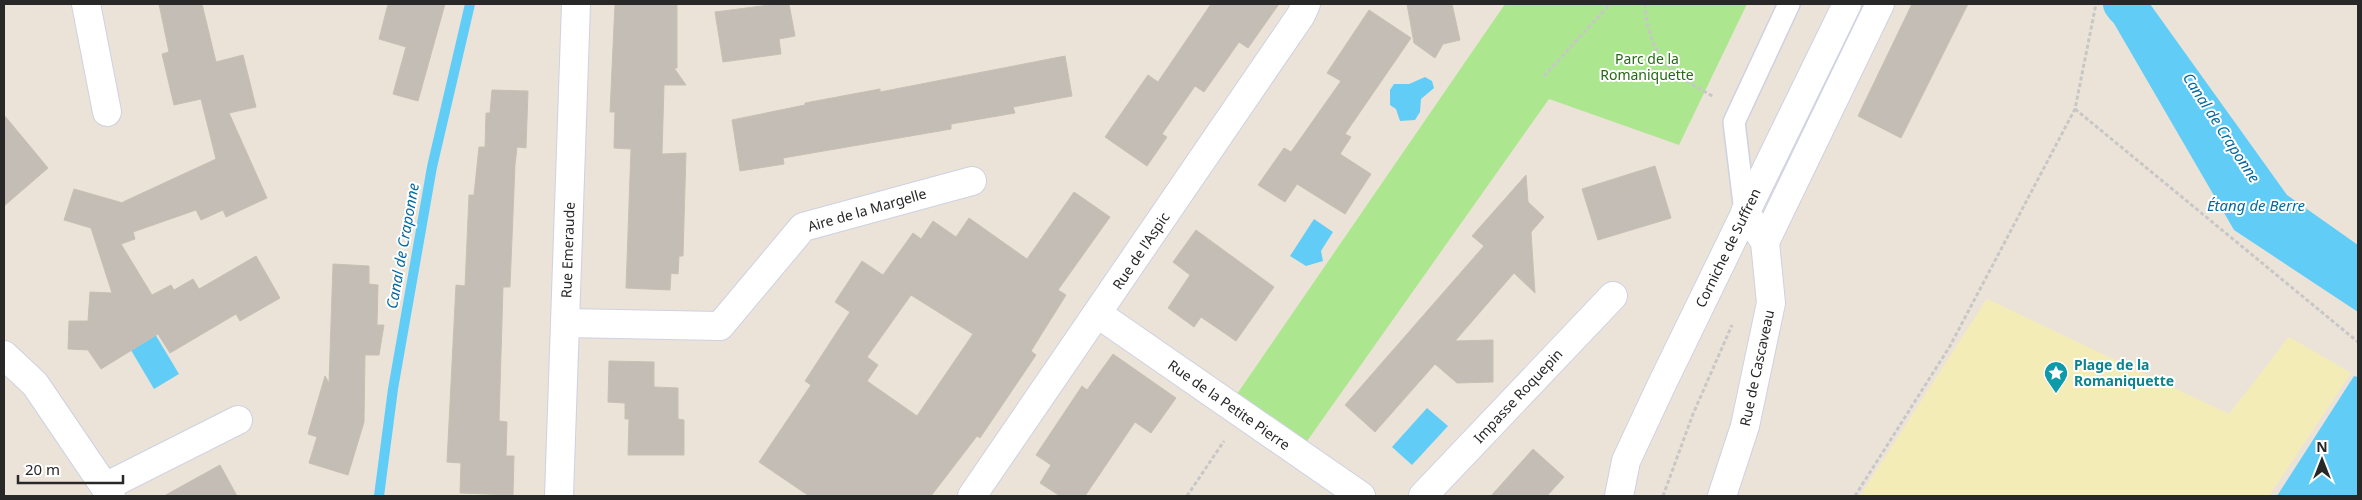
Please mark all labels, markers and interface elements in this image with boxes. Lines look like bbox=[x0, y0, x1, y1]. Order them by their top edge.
park label: Parc de la Romaniquette bbox=[1600, 49, 1694, 84]
water label: Canal de Craponne bbox=[2179, 69, 2265, 187]
water label: Canal de Craponne bbox=[381, 181, 423, 310]
street label: Aire de la Margelle bbox=[805, 183, 929, 236]
street label: Corniche de Suffren bbox=[1690, 185, 1765, 311]
water label: Étang de Berre bbox=[2207, 195, 2306, 215]
street label: Rue Emeraude bbox=[556, 201, 579, 298]
street label: Rue de l'Aspic bbox=[1108, 208, 1174, 293]
street label: Rue de Cascaveau bbox=[1735, 308, 1778, 428]
street label: Impasse Roquepin bbox=[1469, 344, 1566, 447]
street label: Rue de la Petite Pierre bbox=[1164, 355, 1294, 454]
place label: Plage de la Romaniquette bbox=[2074, 355, 2174, 390]
place icon: Plage de la Romaniquette bbox=[2043, 360, 2069, 394]
north arrow bbox=[2297, 435, 2347, 485]
text: N bbox=[2316, 437, 2328, 456]
scale bar bbox=[18, 452, 122, 484]
text: 20 m bbox=[25, 459, 60, 479]

